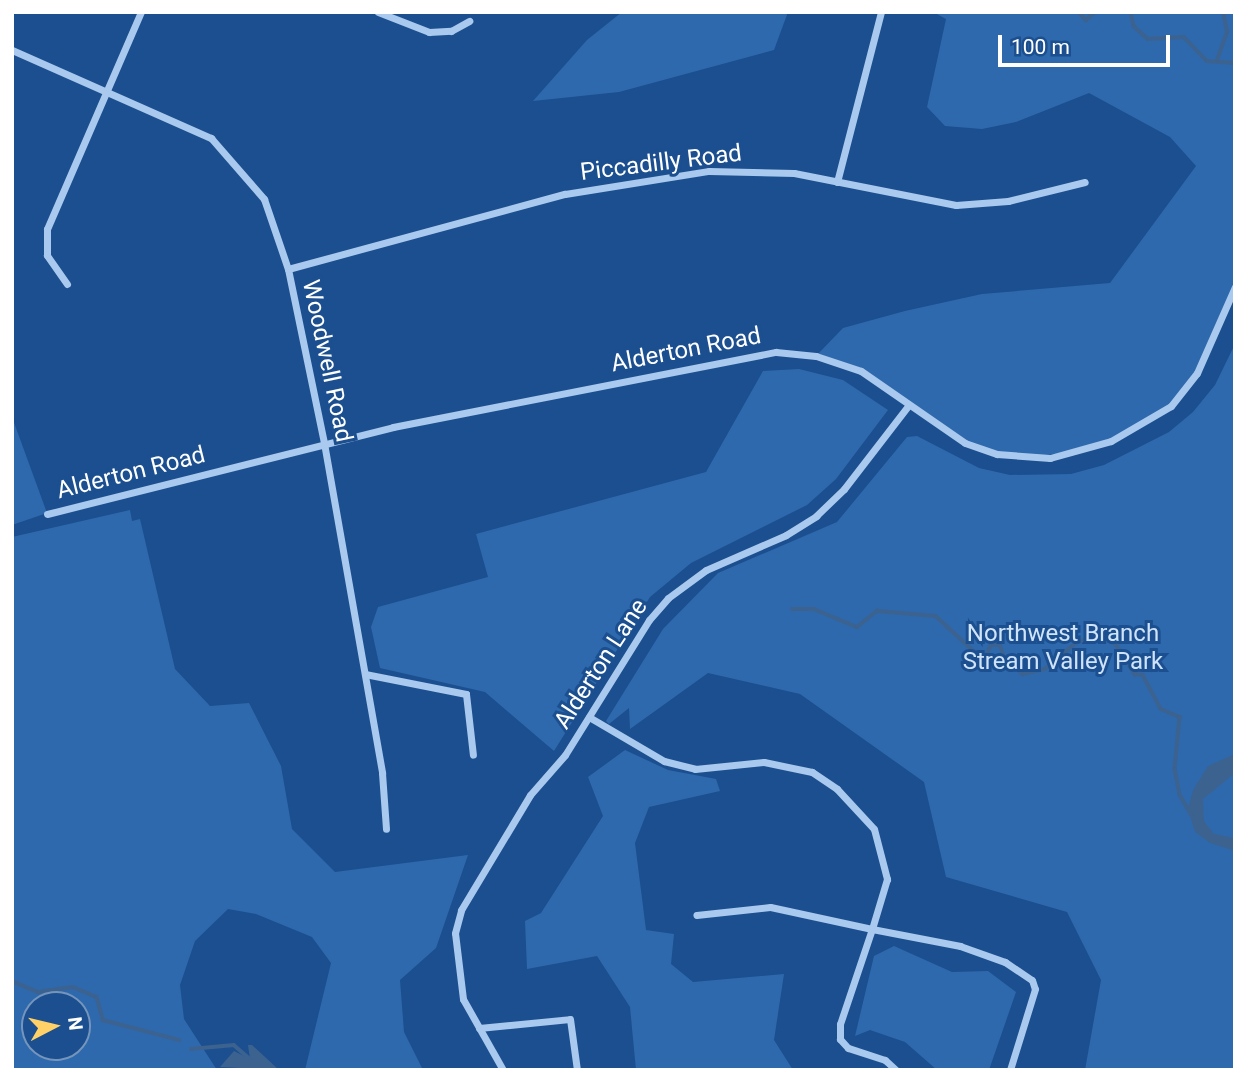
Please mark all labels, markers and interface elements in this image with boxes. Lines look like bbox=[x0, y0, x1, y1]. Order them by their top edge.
scale bar bbox=[1002, 21, 1174, 65]
text: 100 m bbox=[1011, 35, 1070, 59]
street label: Piccadilly Road bbox=[579, 139, 743, 187]
street label: Woodwell Road bbox=[296, 277, 358, 445]
street label: Alderton Road bbox=[609, 321, 763, 379]
street label: Alderton Road bbox=[54, 441, 208, 505]
street label: Alderton Lane bbox=[548, 594, 654, 734]
park label: Northwest Branch Stream Valley Park bbox=[963, 620, 1163, 676]
north arrow bbox=[21, 991, 91, 1061]
text: N bbox=[63, 1016, 88, 1032]

